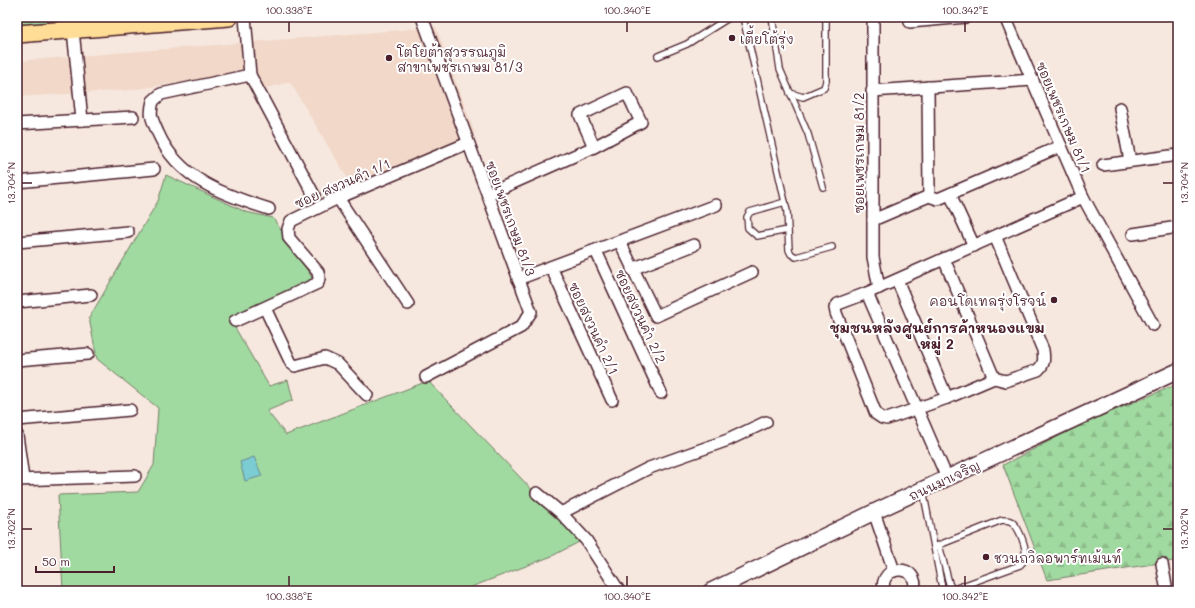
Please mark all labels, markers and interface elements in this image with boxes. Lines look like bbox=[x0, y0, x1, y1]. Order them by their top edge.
text: 100.338°E bbox=[265, 3, 313, 17]
text: 100.340°E bbox=[603, 3, 651, 17]
text: 100.342°E bbox=[942, 3, 989, 17]
place label: เตี้ยโต้รุ่ง bbox=[740, 25, 794, 50]
marker: เตี้ยโต้รุ่ง bbox=[727, 33, 737, 43]
place label: โตโยต้าสุวรรณภูมิ สาขาเพชรเกษม 81/3 bbox=[396, 43, 523, 75]
marker: โตโยต้าสุวรรณภูมิ สาขาเพชรเกษม 81/3 bbox=[384, 53, 394, 63]
street label: ซอยเพชรเกษม 81/1 bbox=[1033, 59, 1095, 175]
street label: ซอยเพชรเกษม 81/2 bbox=[850, 93, 867, 213]
street label: ซอย สงวนคำ 1/1 bbox=[292, 154, 392, 212]
street label: ซอยเพชรเกษม 81/3 bbox=[482, 158, 540, 278]
text: 13.704°N bbox=[4, 162, 18, 204]
text: 13.704°N bbox=[1177, 162, 1191, 204]
street label: ซอยสงวนคำ 2/2 bbox=[612, 266, 670, 366]
street label: ซอยสงวนคำ 2/1 bbox=[565, 279, 623, 377]
place label: คอนโดเทลรุ่งโรจน์ bbox=[930, 292, 1046, 312]
marker: คอนโดเทลรุ่งโรจน์ bbox=[1049, 295, 1059, 305]
district label: ชุมชนหลังศูนย์การค้าหนองแขม หมู่ 2 bbox=[829, 318, 1045, 356]
street label: ถนนมาเจริญ bbox=[906, 456, 982, 504]
text: 13.702°N bbox=[4, 508, 18, 550]
text: 13.702°N bbox=[1177, 508, 1191, 550]
scale bar bbox=[36, 548, 114, 574]
place label: ชวนถวิลอพาร์ทเม้นท์ bbox=[994, 549, 1121, 566]
marker: ชวนถวิลอพาร์ทเม้นท์ bbox=[981, 552, 991, 562]
text: 50 m bbox=[42, 553, 70, 569]
text: 100.338°E bbox=[265, 589, 313, 603]
text: 100.340°E bbox=[603, 589, 651, 603]
text: 100.342°E bbox=[942, 589, 989, 603]

